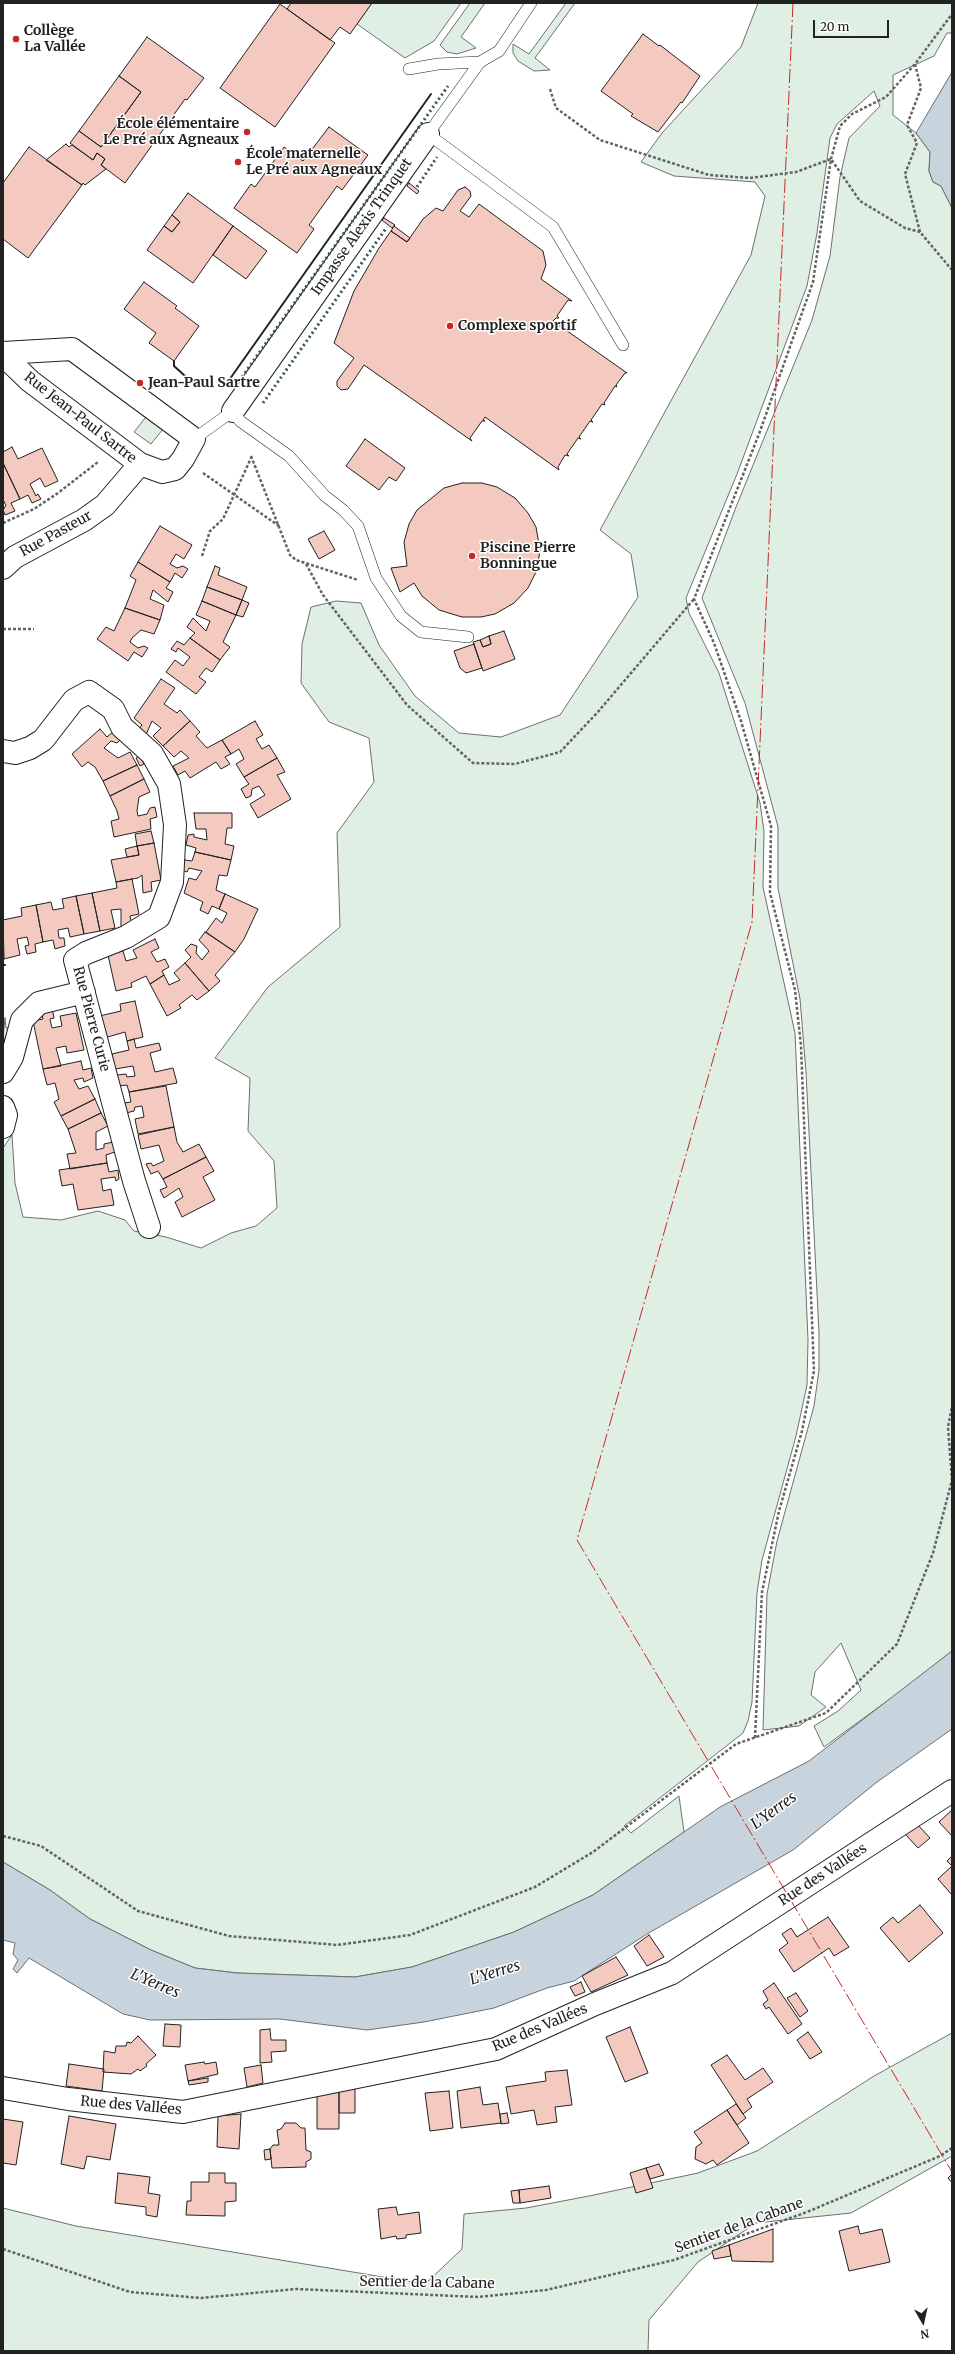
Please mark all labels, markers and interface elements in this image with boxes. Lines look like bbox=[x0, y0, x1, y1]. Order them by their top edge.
scale bar bbox=[815, 12, 891, 38]
text: 20 m bbox=[820, 19, 849, 34]
place label: Collège La Vallée bbox=[24, 23, 85, 56]
marker: Collège La Vallée bbox=[11, 34, 21, 44]
place label: École élémentaire Le Pré aux Agneaux bbox=[103, 116, 239, 148]
marker: École élémentaire Le Pré aux Agneaux bbox=[242, 127, 252, 137]
place label: École maternelle Le Pré aux Agneaux bbox=[246, 146, 382, 178]
street label: Impasse Alexis Trinquet bbox=[308, 155, 416, 299]
marker: École maternelle Le Pré aux Agneaux bbox=[233, 157, 243, 167]
place label: Complexe sportif bbox=[458, 318, 576, 334]
marker: Complexe sportif bbox=[445, 321, 455, 331]
street label: Rue Jean-Paul Sartre bbox=[21, 369, 139, 467]
place label: Jean-Paul Sartre bbox=[148, 375, 260, 391]
marker: Jean-Paul Sartre bbox=[135, 378, 145, 388]
street label: Rue Pasteur bbox=[17, 507, 95, 561]
place label: Piscine Pierre Bonningue bbox=[480, 540, 575, 572]
marker: Piscine Pierre Bonningue bbox=[467, 551, 477, 561]
street label: Rue Pierre Curie bbox=[69, 964, 113, 1074]
water label: L'Yerres bbox=[748, 1788, 800, 1834]
street label: Rue des Vallées bbox=[776, 1840, 870, 1910]
water label: L'Yerres bbox=[468, 1957, 522, 1989]
water label: L'Yerres bbox=[128, 1966, 182, 2002]
street label: Rue des Vallées bbox=[490, 2000, 590, 2056]
street label: Rue des Vallées bbox=[80, 2093, 182, 2119]
street label: Sentier de la Cabane bbox=[672, 2195, 806, 2257]
street label: Sentier de la Cabane bbox=[359, 2273, 495, 2293]
north arrow bbox=[903, 2302, 943, 2342]
text: N bbox=[919, 2326, 930, 2341]

